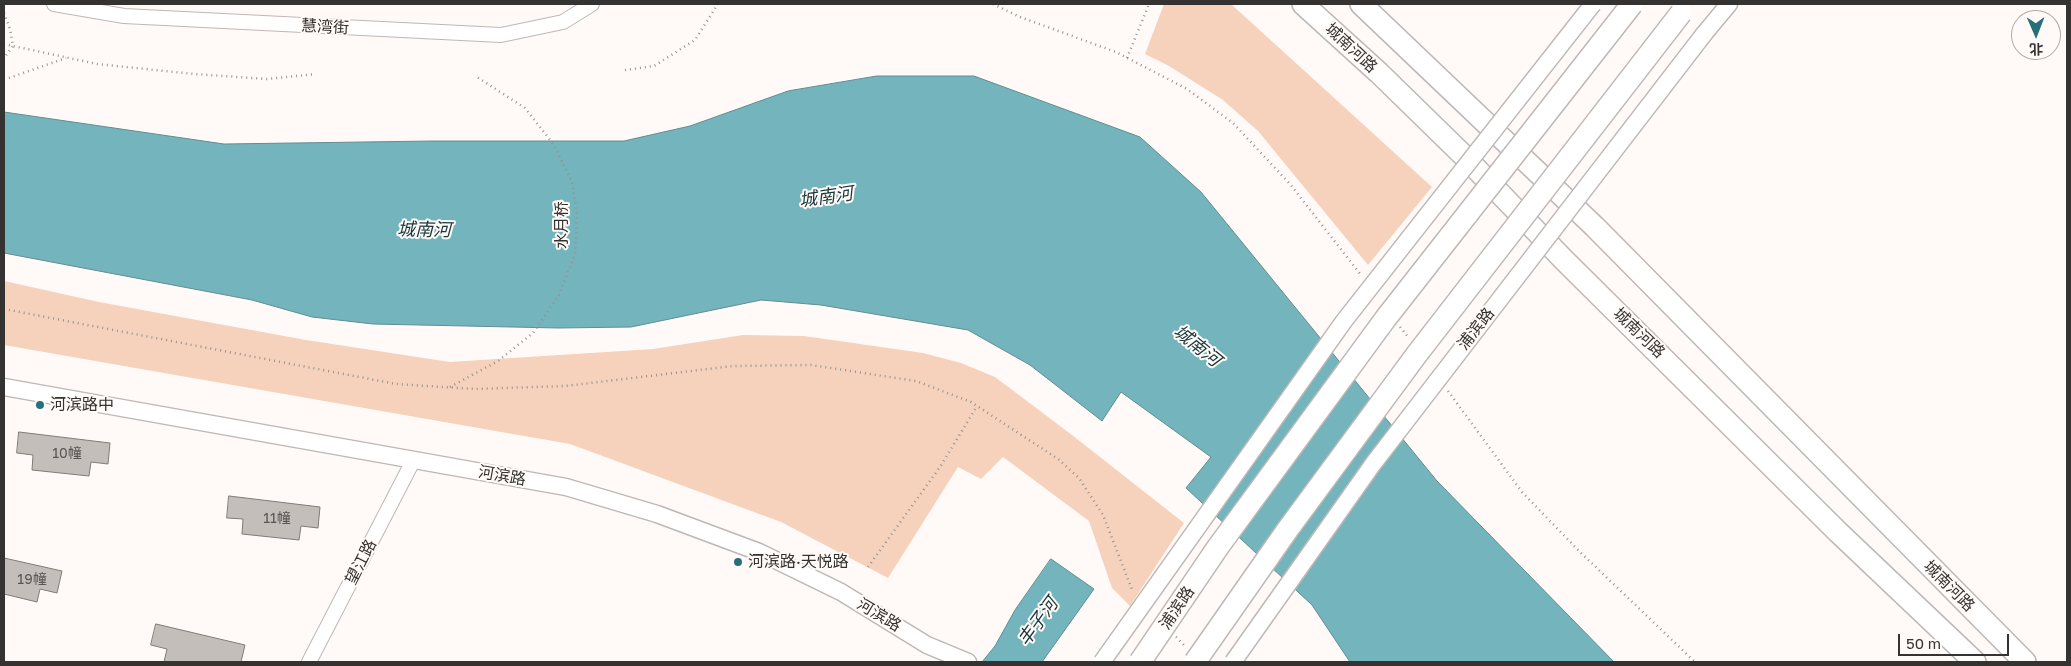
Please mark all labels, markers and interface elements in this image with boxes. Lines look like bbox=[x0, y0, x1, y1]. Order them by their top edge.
north arrow bbox=[2011, 10, 2061, 60]
street label: 慧湾街 bbox=[301, 16, 349, 38]
street label: 城南河路 bbox=[1321, 19, 1381, 77]
text: 北 bbox=[2029, 41, 2043, 58]
water label: 城南河 bbox=[798, 183, 854, 211]
street label: 水月桥 bbox=[552, 201, 572, 249]
water label: 城南河 bbox=[397, 219, 451, 241]
street label: 浦滨路 bbox=[1454, 304, 1498, 354]
street label: 城南河路 bbox=[1609, 304, 1669, 362]
water label: 城南河 bbox=[1169, 321, 1225, 371]
place label: 河滨路中 bbox=[50, 395, 114, 415]
marker: 河滨路中 bbox=[34, 399, 46, 411]
house number: 10幢 bbox=[52, 446, 82, 462]
street label: 河滨路 bbox=[477, 462, 527, 490]
house number: 11幢 bbox=[263, 511, 291, 527]
street label: 望江路 bbox=[342, 536, 380, 588]
place label: 河滨路·天悦路 bbox=[748, 552, 849, 572]
marker: 河滨路·天悦路 bbox=[732, 556, 744, 568]
street label: 城南河路 bbox=[1920, 557, 1978, 615]
house number: 19幢 bbox=[17, 572, 47, 588]
street label: 浦滨路 bbox=[1156, 583, 1198, 633]
street label: 河滨路 bbox=[853, 594, 905, 636]
water label: 丰子河 bbox=[1013, 594, 1063, 650]
scale bar bbox=[1901, 624, 2012, 656]
text: 50 m bbox=[1906, 634, 1941, 652]

